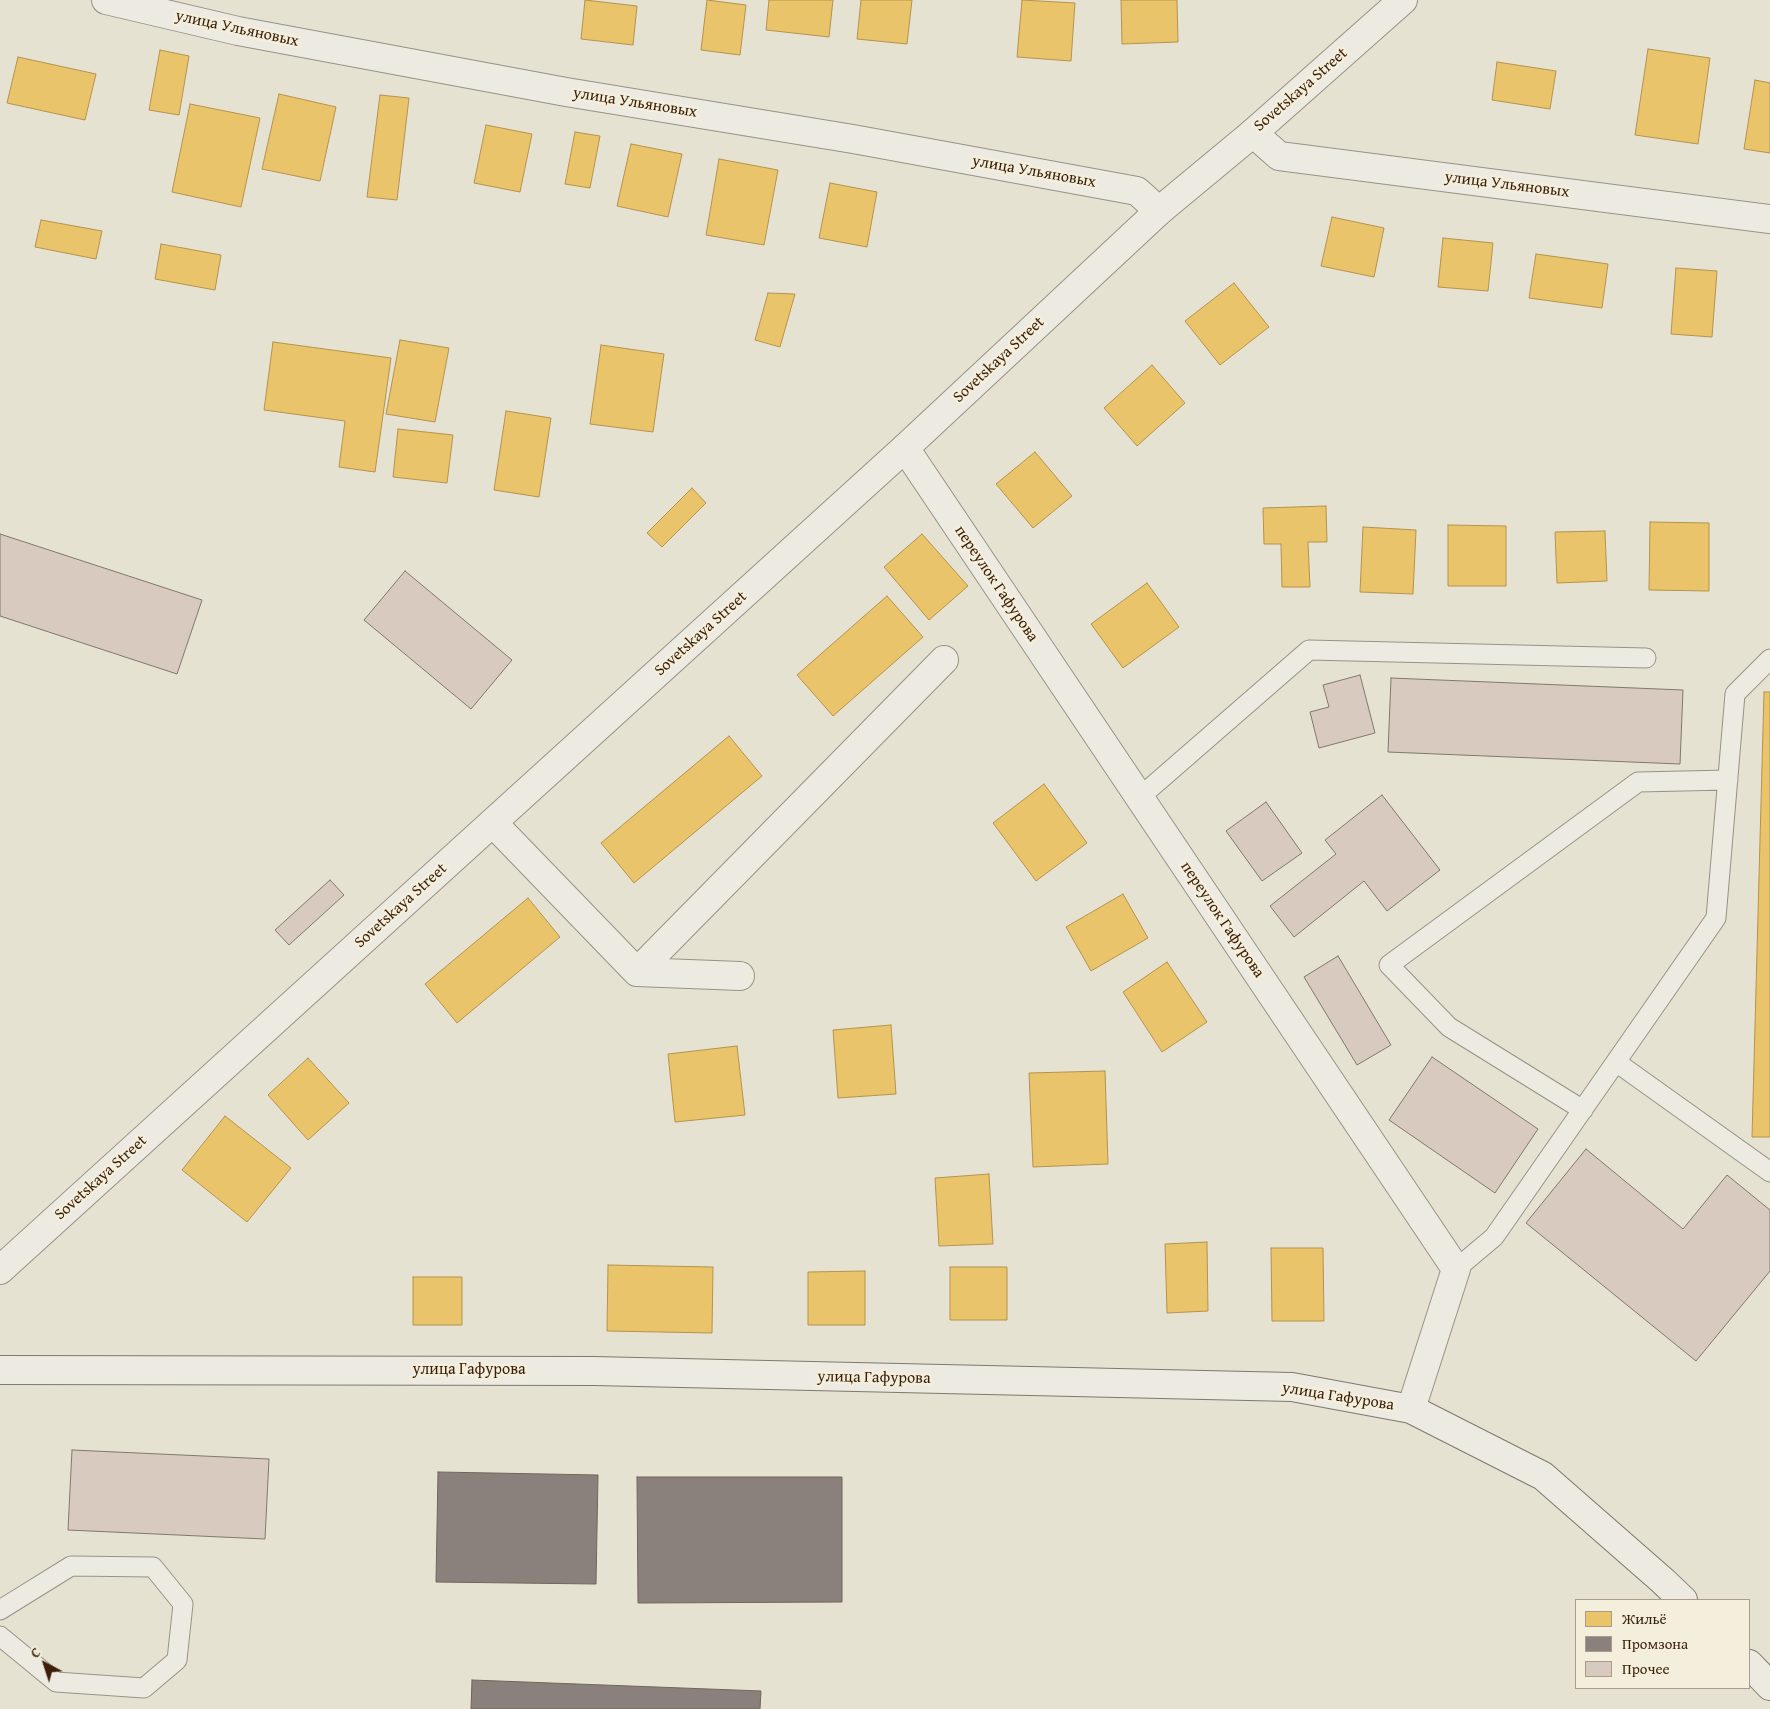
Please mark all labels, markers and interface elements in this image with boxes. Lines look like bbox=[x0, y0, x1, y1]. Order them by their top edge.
street label: улица Ульяновых bbox=[174, 7, 300, 51]
street label: Sovetskaya Street bbox=[1250, 44, 1352, 136]
street label: улица Ульяновых bbox=[572, 84, 698, 122]
street label: улица Ульяновых bbox=[971, 152, 1097, 192]
street label: улица Ульяновых bbox=[1444, 168, 1570, 202]
street label: Sovetskaya Street bbox=[949, 313, 1049, 407]
street label: переулок Гафурова bbox=[950, 522, 1042, 646]
street label: Sovetskaya Street bbox=[651, 587, 751, 681]
street label: переулок Гафурова bbox=[1176, 858, 1268, 982]
street label: Sovetskaya Street bbox=[351, 859, 451, 953]
street label: Sovetskaya Street bbox=[51, 1131, 151, 1225]
street label: улица Гафурова bbox=[412, 1360, 526, 1380]
street label: улица Гафурова bbox=[817, 1367, 931, 1389]
street label: улица Гафурова bbox=[1281, 1379, 1395, 1415]
legend bbox=[1575, 1599, 1750, 1689]
text: Жильё bbox=[1622, 1608, 1667, 1629]
text: Промзона bbox=[1622, 1633, 1688, 1654]
north arrow bbox=[20, 1639, 70, 1689]
text: С bbox=[26, 1642, 45, 1663]
text: Прочее bbox=[1622, 1658, 1670, 1679]

